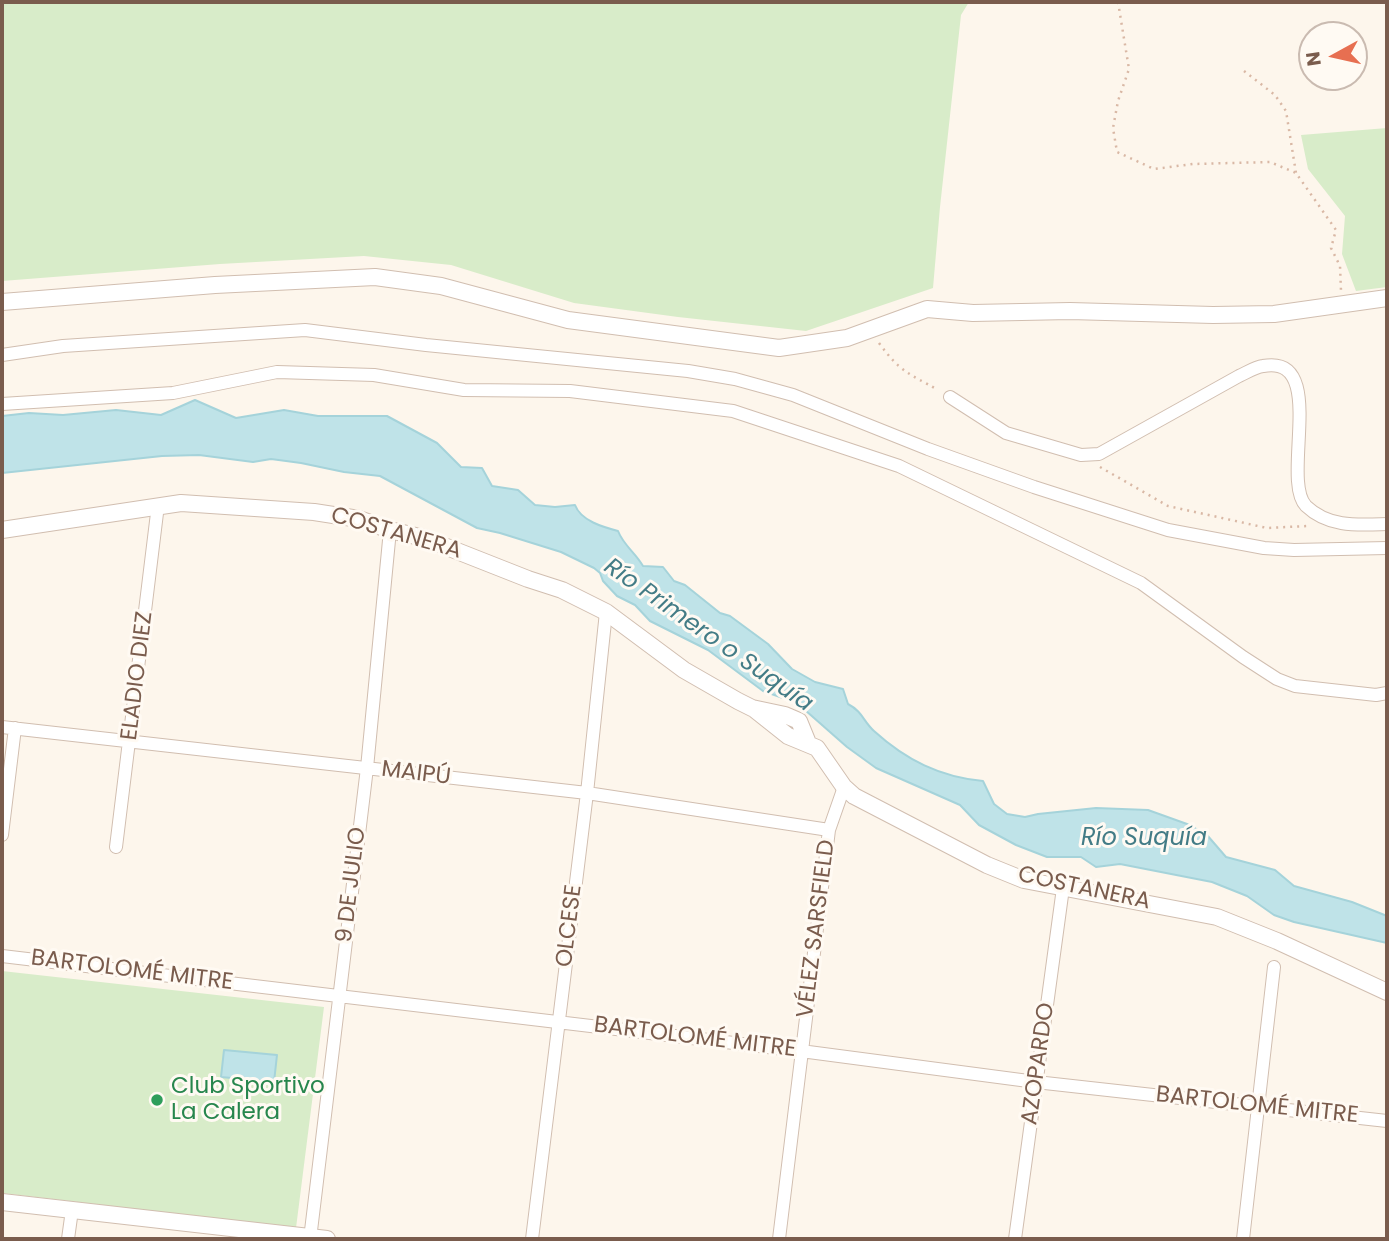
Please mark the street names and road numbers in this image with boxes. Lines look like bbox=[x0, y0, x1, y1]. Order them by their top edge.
street label: COSTANERA bbox=[327, 502, 465, 566]
street label: ELADIO DIEZ bbox=[116, 610, 160, 742]
street label: MAIPÚ bbox=[380, 756, 452, 792]
street label: 9 DE JULIO bbox=[331, 826, 373, 944]
street label: VÉLEZ SARSFIELD bbox=[792, 838, 842, 1020]
street label: COSTANERA bbox=[1015, 861, 1153, 917]
street label: OLCESE bbox=[551, 883, 589, 969]
street label: BARTOLOMÉ MITRE bbox=[29, 945, 235, 997]
street label: AZOPARDO bbox=[1017, 1001, 1061, 1127]
street label: BARTOLOMÉ MITRE bbox=[592, 1012, 798, 1064]
street label: BARTOLOMÉ MITRE bbox=[1154, 1082, 1360, 1130]

